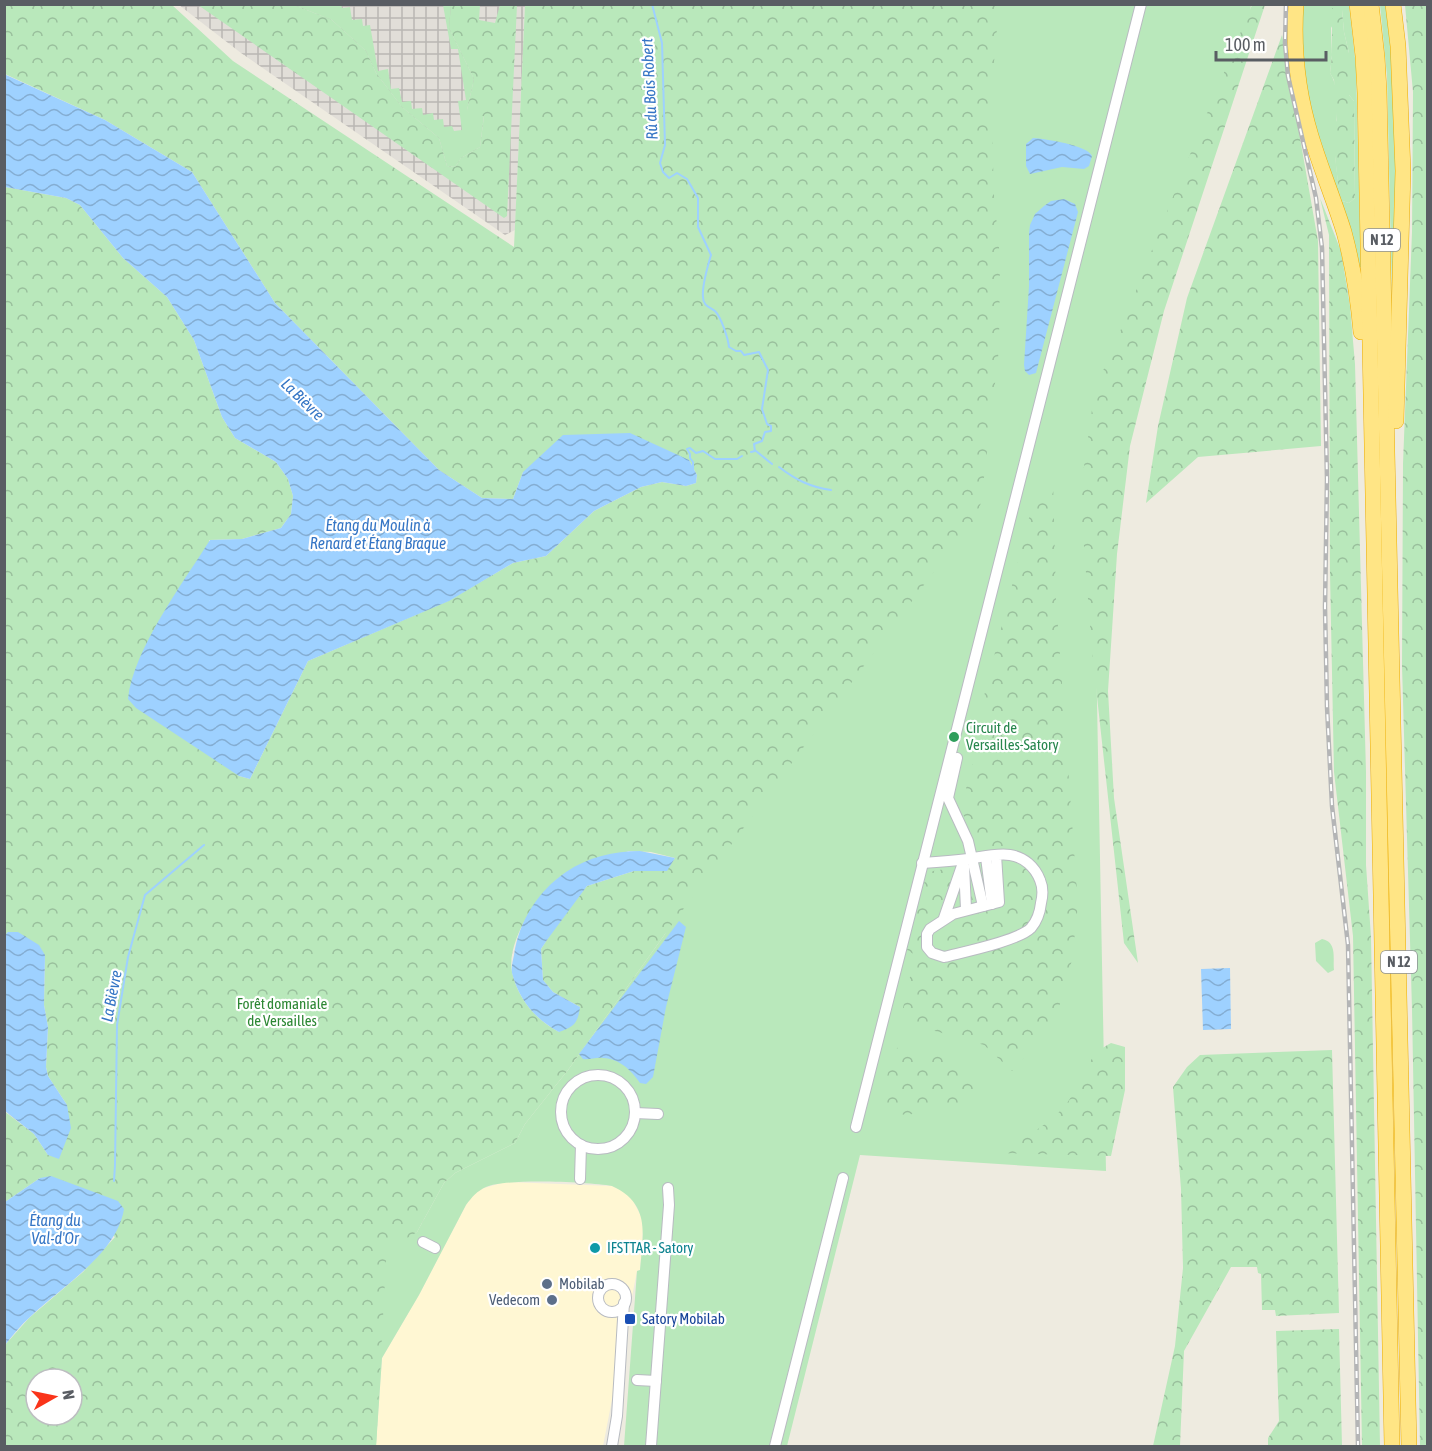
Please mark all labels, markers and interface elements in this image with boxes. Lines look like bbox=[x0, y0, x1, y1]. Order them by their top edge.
scale bar bbox=[1216, 24, 1326, 62]
text: 100 m bbox=[1225, 34, 1266, 55]
water label: Rû du Bois Robert bbox=[637, 37, 661, 140]
road number: N 12 bbox=[1364, 229, 1400, 251]
water label: La Bièvre bbox=[278, 374, 328, 424]
water label: Étang du Moulin à Renard et Étang Braque bbox=[310, 516, 446, 553]
place label: Circuit de Versailles-Satory bbox=[966, 719, 1059, 753]
marker: Circuit de Versailles-Satory bbox=[947, 730, 961, 744]
road number: N 12 bbox=[1381, 951, 1417, 973]
water label: La Bièvre bbox=[97, 969, 125, 1023]
park label: Forêt domaniale de Versailles bbox=[237, 995, 328, 1029]
water label: Étang du Val-d'Or bbox=[29, 1211, 81, 1247]
place label: IFSTTAR - Satory bbox=[607, 1239, 694, 1256]
marker: IFSTTAR - Satory bbox=[588, 1241, 602, 1255]
place label: Mobilab bbox=[559, 1275, 605, 1292]
marker: Mobilab bbox=[540, 1277, 554, 1291]
place label: Vedecom bbox=[489, 1291, 540, 1308]
marker: Vedecom bbox=[545, 1293, 559, 1307]
place label: Satory Mobilab bbox=[642, 1310, 725, 1327]
marker: Satory Mobilab bbox=[623, 1312, 637, 1326]
north arrow bbox=[24, 1367, 84, 1427]
text: N bbox=[59, 1389, 78, 1401]

